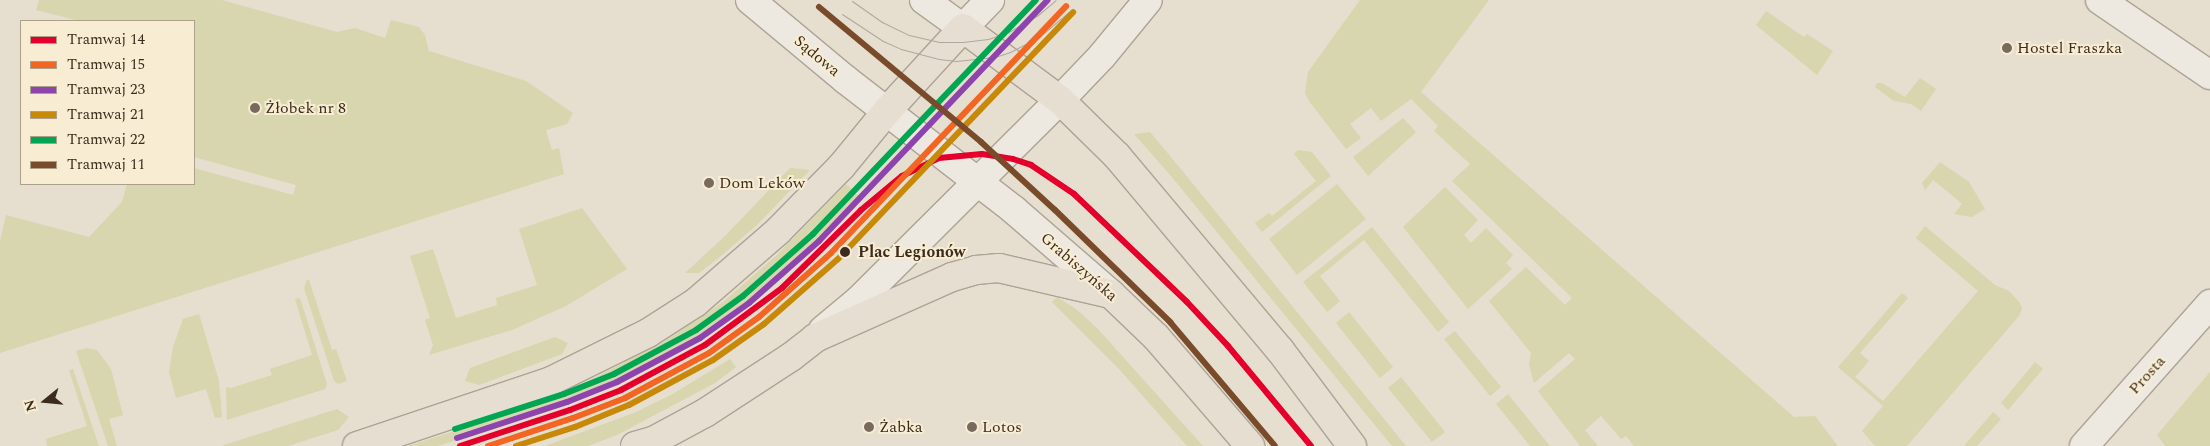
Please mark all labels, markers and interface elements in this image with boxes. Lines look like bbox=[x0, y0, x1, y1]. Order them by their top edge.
legend bbox=[20, 20, 195, 185]
text: Tramwaj 14 bbox=[67, 28, 145, 51]
street label: Sądowa bbox=[790, 31, 844, 81]
place label: Hostel Fraszka bbox=[2017, 38, 2122, 58]
marker: Hostel Fraszka bbox=[2001, 42, 2013, 54]
text: Tramwaj 15 bbox=[67, 53, 145, 76]
text: Tramwaj 23 bbox=[67, 78, 145, 101]
place label: Żłobek nr 8 bbox=[265, 98, 346, 118]
marker: Żłobek nr 8 bbox=[249, 102, 261, 114]
text: Tramwaj 21 bbox=[67, 103, 145, 126]
text: Tramwaj 22 bbox=[67, 128, 145, 151]
text: Tramwaj 11 bbox=[67, 153, 145, 176]
place label: Dom Leków bbox=[719, 173, 805, 193]
marker: Dom Leków bbox=[703, 177, 715, 189]
street label: Grabiszyńska bbox=[1037, 228, 1121, 306]
place label: Plac Legionów bbox=[858, 242, 965, 262]
marker: Plac Legionów bbox=[836, 243, 854, 261]
street label: Prosta bbox=[2125, 352, 2169, 398]
north arrow bbox=[20, 376, 70, 426]
text: N bbox=[18, 397, 42, 414]
place label: Żabka bbox=[879, 417, 923, 437]
place label: Lotos bbox=[982, 417, 1022, 437]
marker: Żabka bbox=[863, 421, 875, 433]
marker: Lotos bbox=[966, 421, 978, 433]

